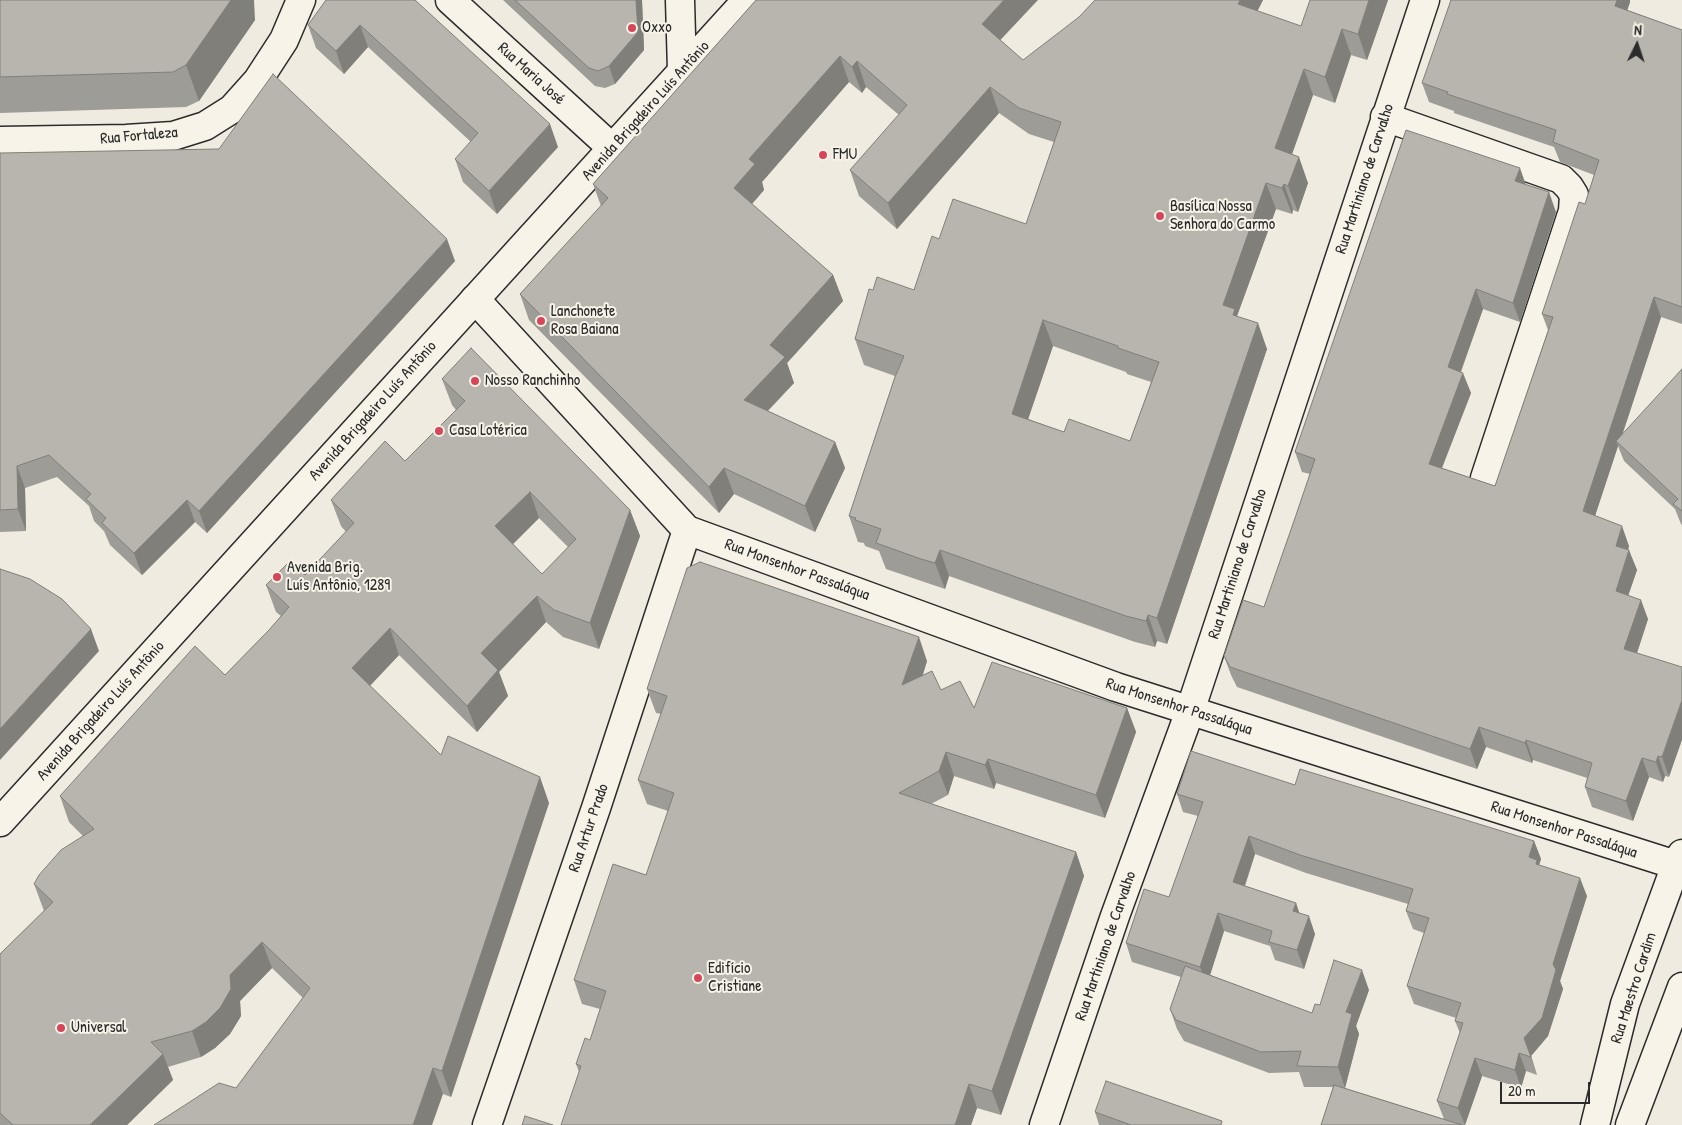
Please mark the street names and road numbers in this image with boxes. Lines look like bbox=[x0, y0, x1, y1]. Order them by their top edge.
street label: Avenida Brigadeiro Luís Antônio bbox=[578, 37, 714, 185]
street label: Rua Maria José bbox=[493, 39, 569, 109]
street label: Rua Martiniano de Carvalho bbox=[1332, 102, 1398, 256]
street label: Rua Fortaleza bbox=[99, 123, 179, 149]
street label: Avenida Brigadeiro Luís Antônio bbox=[305, 337, 441, 485]
street label: Rua Martiniano de Carvalho bbox=[1205, 487, 1271, 641]
street label: Rua Monsenhor Passaláqua bbox=[722, 535, 872, 605]
street label: Avenida Brigadeiro Luís Antônio bbox=[33, 637, 169, 785]
street label: Rua Monsenhor Passaláqua bbox=[1103, 674, 1255, 740]
street label: Rua Artur Prado bbox=[565, 781, 613, 875]
street label: Rua Monsenhor Passaláqua bbox=[1488, 797, 1640, 863]
street label: Rua Martiniano de Carvalho bbox=[1071, 869, 1141, 1023]
street label: Rua Maestro Cardim bbox=[1607, 930, 1661, 1046]

